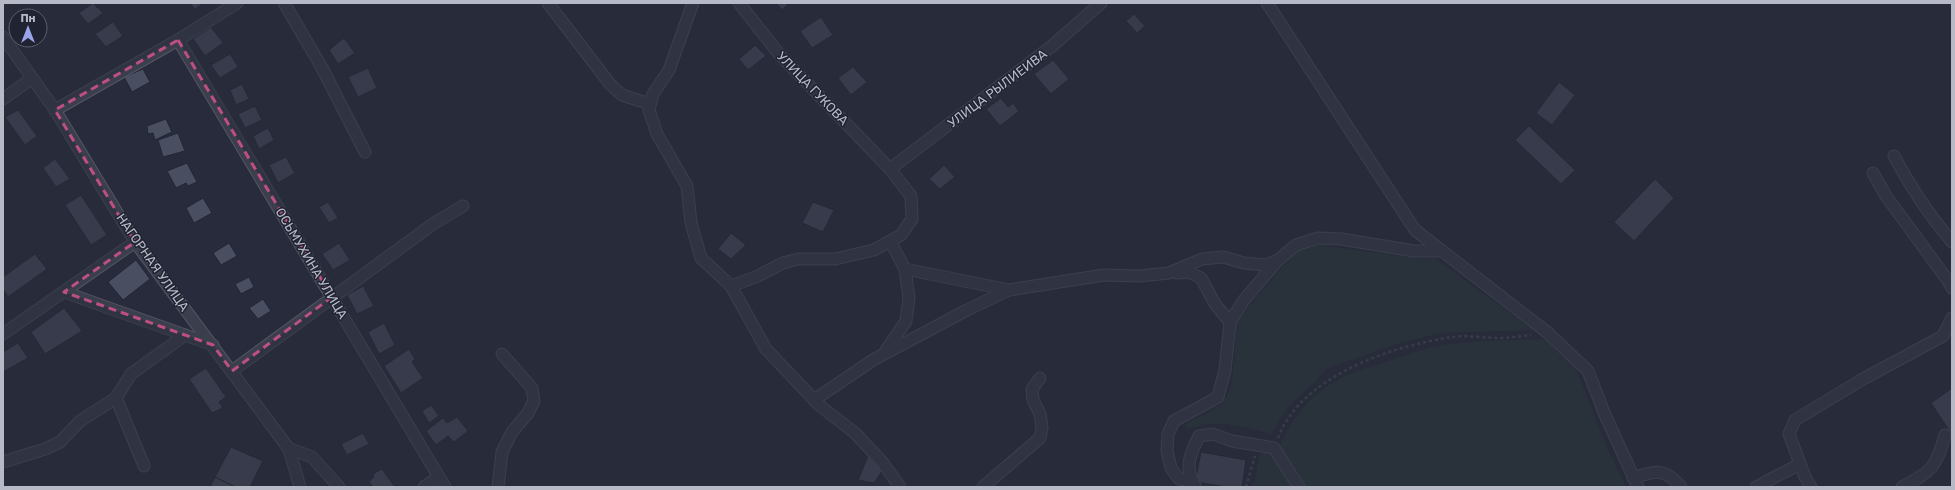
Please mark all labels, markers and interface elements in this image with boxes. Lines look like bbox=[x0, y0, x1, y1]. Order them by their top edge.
north arrow bbox=[8, 8, 48, 48]
text: Пн bbox=[20, 12, 36, 25]
street label: УЛИЦА РЫЛИЕИВА bbox=[945, 46, 1050, 131]
street label: УЛИЦА ГУКОВА bbox=[774, 49, 852, 128]
street label: ОСЬМУХИНА УЛИЦА bbox=[273, 205, 351, 322]
street label: НАГОРНАЯ УЛИЦА bbox=[113, 211, 192, 314]

